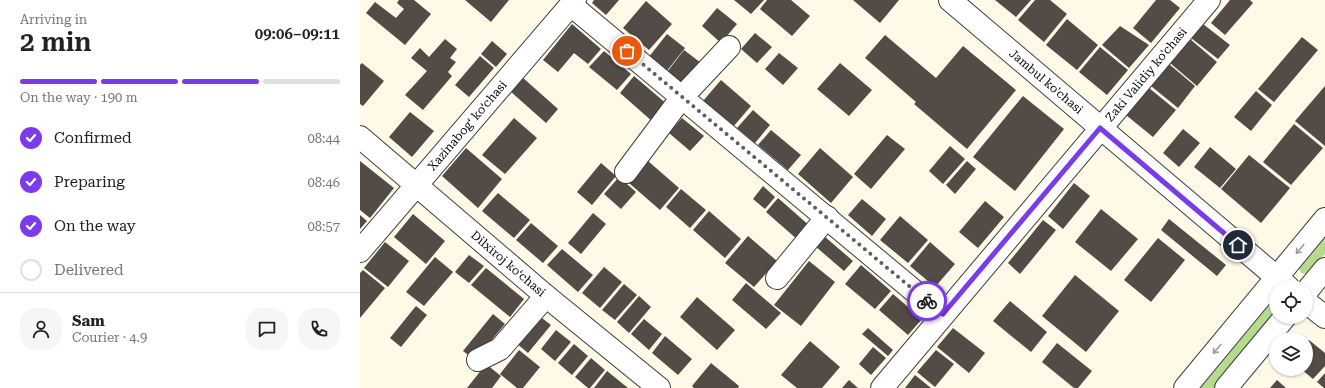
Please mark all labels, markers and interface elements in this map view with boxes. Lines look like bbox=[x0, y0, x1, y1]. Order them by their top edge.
text: Arriving in bbox=[20, 12, 87, 27]
text: 09:06–09:11 bbox=[255, 25, 340, 43]
street label: Zaki Validiy ko'chasi bbox=[1103, 25, 1190, 124]
text: 2 min bbox=[20, 27, 92, 57]
pin bbox=[610, 34, 644, 68]
icon: bag bbox=[616, 40, 638, 62]
street label: Jambul ko'chasi bbox=[1006, 46, 1086, 117]
street label: Xazinabog‘ ko‘chasi bbox=[425, 78, 510, 174]
text: On the way · 190 m bbox=[20, 90, 137, 105]
icon: check bbox=[20, 127, 42, 149]
text: Confirmed bbox=[54, 129, 132, 147]
text: 08:44 bbox=[308, 131, 340, 146]
icon: check bbox=[20, 171, 42, 193]
text: Preparing bbox=[54, 173, 125, 191]
text: 08:46 bbox=[308, 175, 340, 190]
icon: check bbox=[20, 215, 42, 237]
text: On the way bbox=[54, 217, 136, 235]
text: 08:57 bbox=[308, 219, 340, 234]
street label: Dilxiroj ko‘chasi bbox=[468, 228, 548, 300]
pin bbox=[1221, 228, 1255, 262]
icon: home bbox=[1227, 234, 1249, 256]
one-way arrow bbox=[1296, 243, 1305, 254]
text: Delivered bbox=[54, 261, 124, 279]
map controls bbox=[1269, 280, 1313, 376]
button: locate bbox=[1269, 280, 1313, 324]
courier bbox=[907, 281, 947, 321]
icon: bike bbox=[916, 290, 938, 312]
button: person bbox=[20, 308, 62, 350]
button: chat bbox=[246, 308, 288, 350]
button: phone bbox=[298, 308, 340, 350]
text: Sam bbox=[72, 312, 105, 330]
text: Courier · 4.9 bbox=[72, 330, 147, 345]
button: layers bbox=[1269, 332, 1313, 376]
one-way arrow bbox=[1213, 343, 1221, 354]

